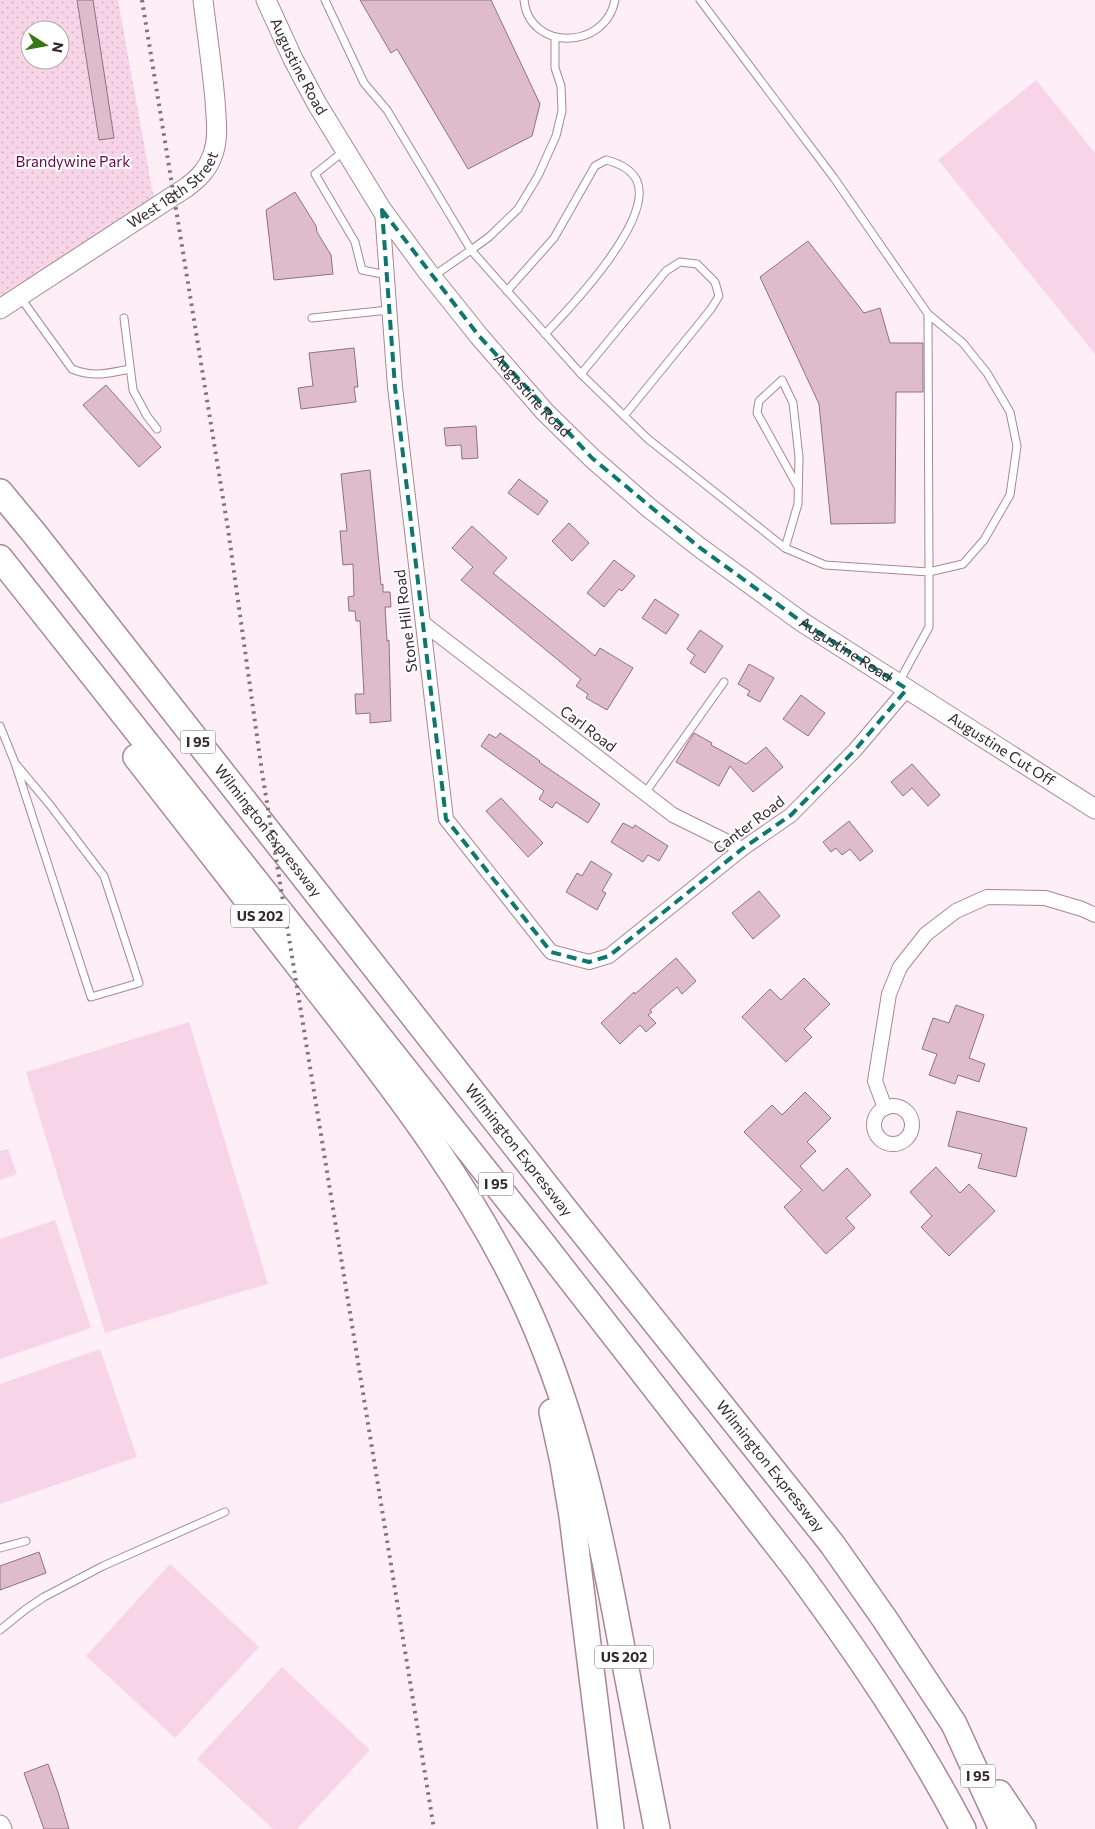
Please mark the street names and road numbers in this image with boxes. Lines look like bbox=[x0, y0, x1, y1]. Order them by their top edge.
street label: Augustine Road bbox=[267, 15, 331, 118]
street label: West 18th Street bbox=[124, 149, 221, 231]
street label: Augustine Road bbox=[490, 349, 575, 440]
street label: Stone Hill Road bbox=[390, 569, 420, 674]
street label: Augustine Road bbox=[796, 613, 896, 685]
street label: Carl Road bbox=[557, 701, 620, 755]
street label: Augustine Cut Off bbox=[945, 708, 1059, 789]
road number: I 95 bbox=[180, 730, 216, 754]
street label: Wilmington Expressway bbox=[211, 760, 326, 900]
street label: Canter Road bbox=[709, 792, 788, 857]
road number: US 202 bbox=[231, 904, 289, 928]
street label: Wilmington Expressway bbox=[462, 1080, 577, 1220]
road number: I 95 bbox=[478, 1172, 514, 1196]
street label: Wilmington Expressway bbox=[713, 1396, 829, 1535]
road number: US 202 bbox=[595, 1645, 653, 1668]
road number: I 95 bbox=[960, 1764, 996, 1788]

